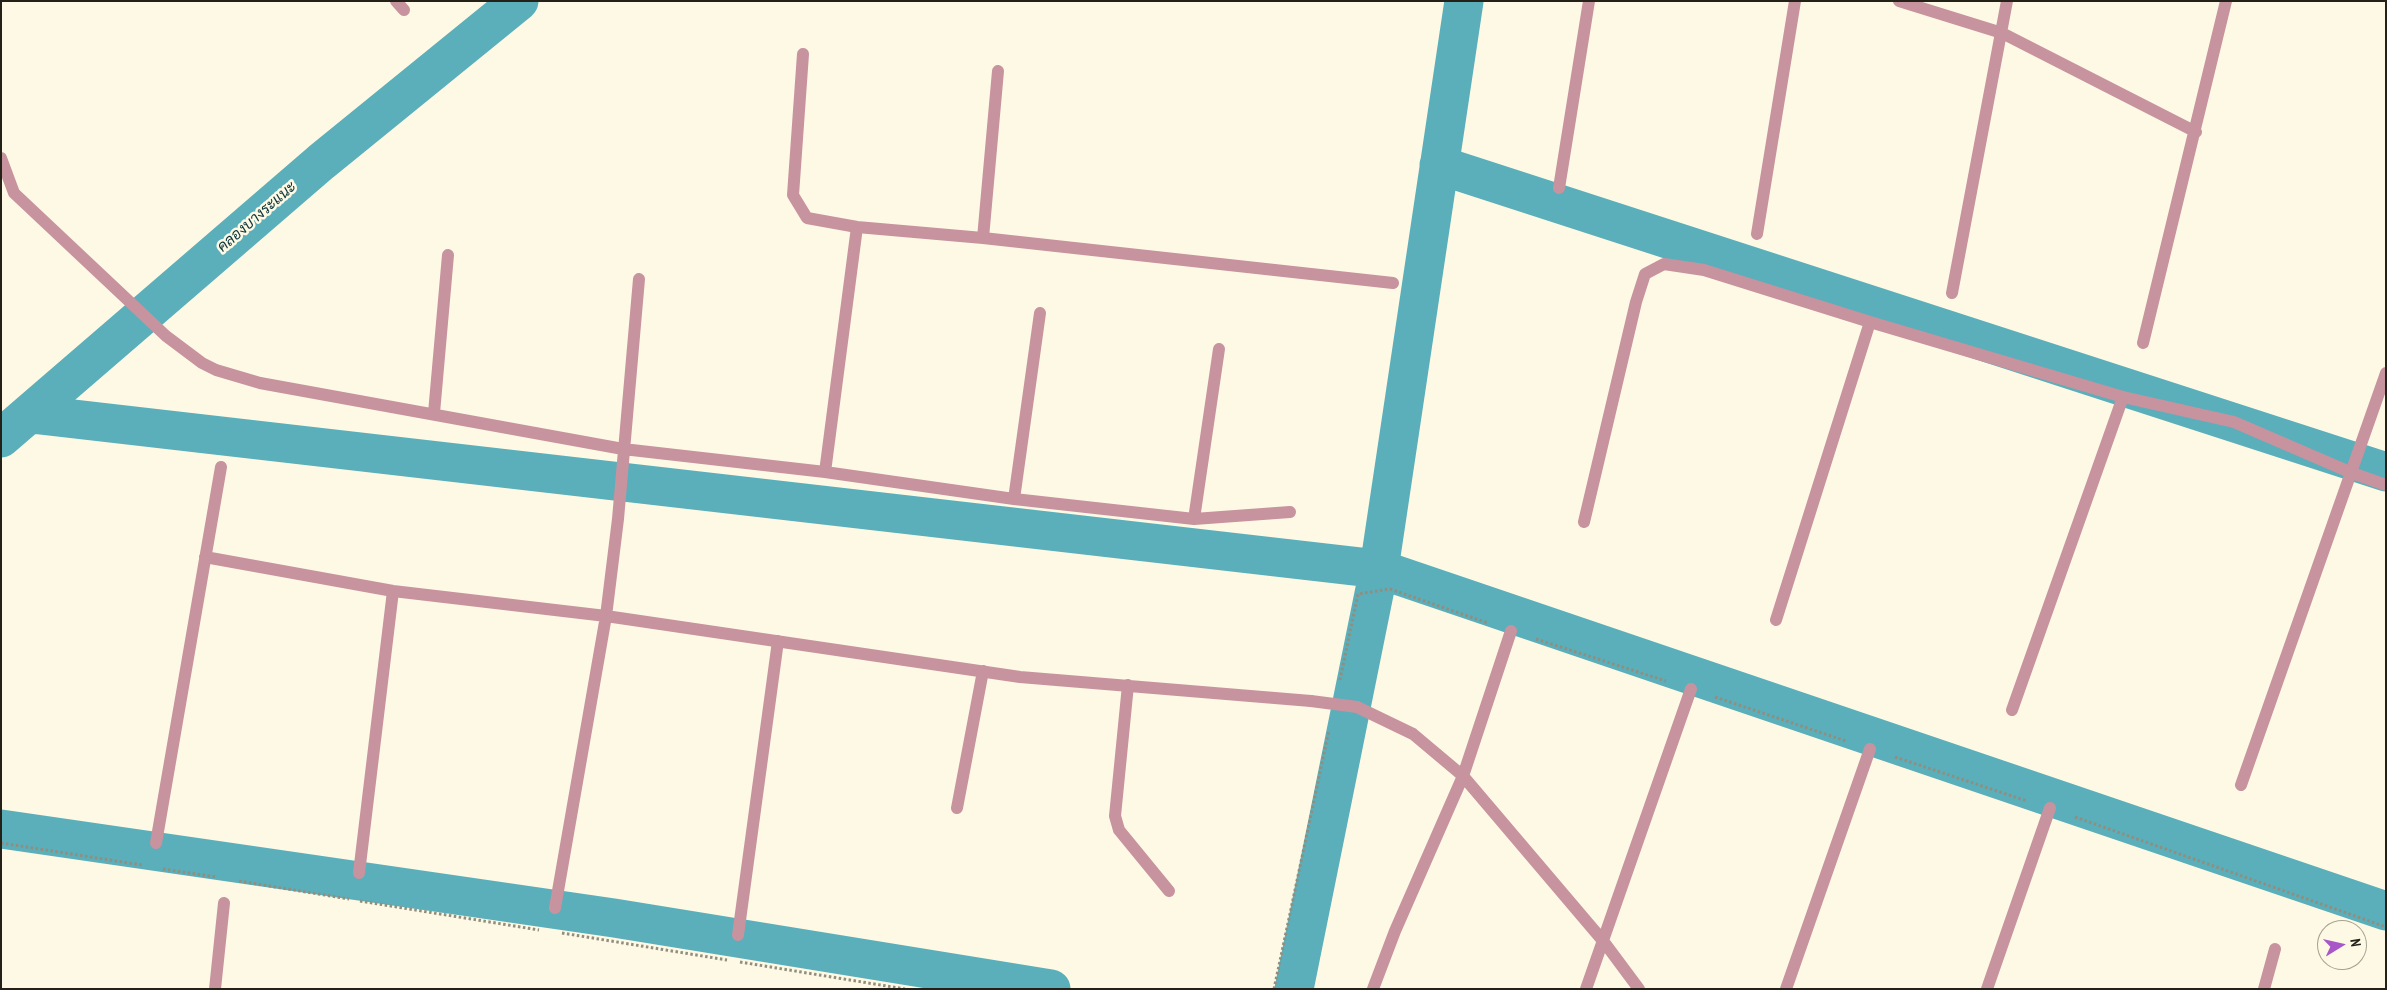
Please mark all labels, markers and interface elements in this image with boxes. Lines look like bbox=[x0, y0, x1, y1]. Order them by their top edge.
water label: คลองบางระแนะ bbox=[214, 178, 300, 256]
north arrow bbox=[2317, 920, 2367, 970]
text: N bbox=[2346, 938, 2365, 948]

